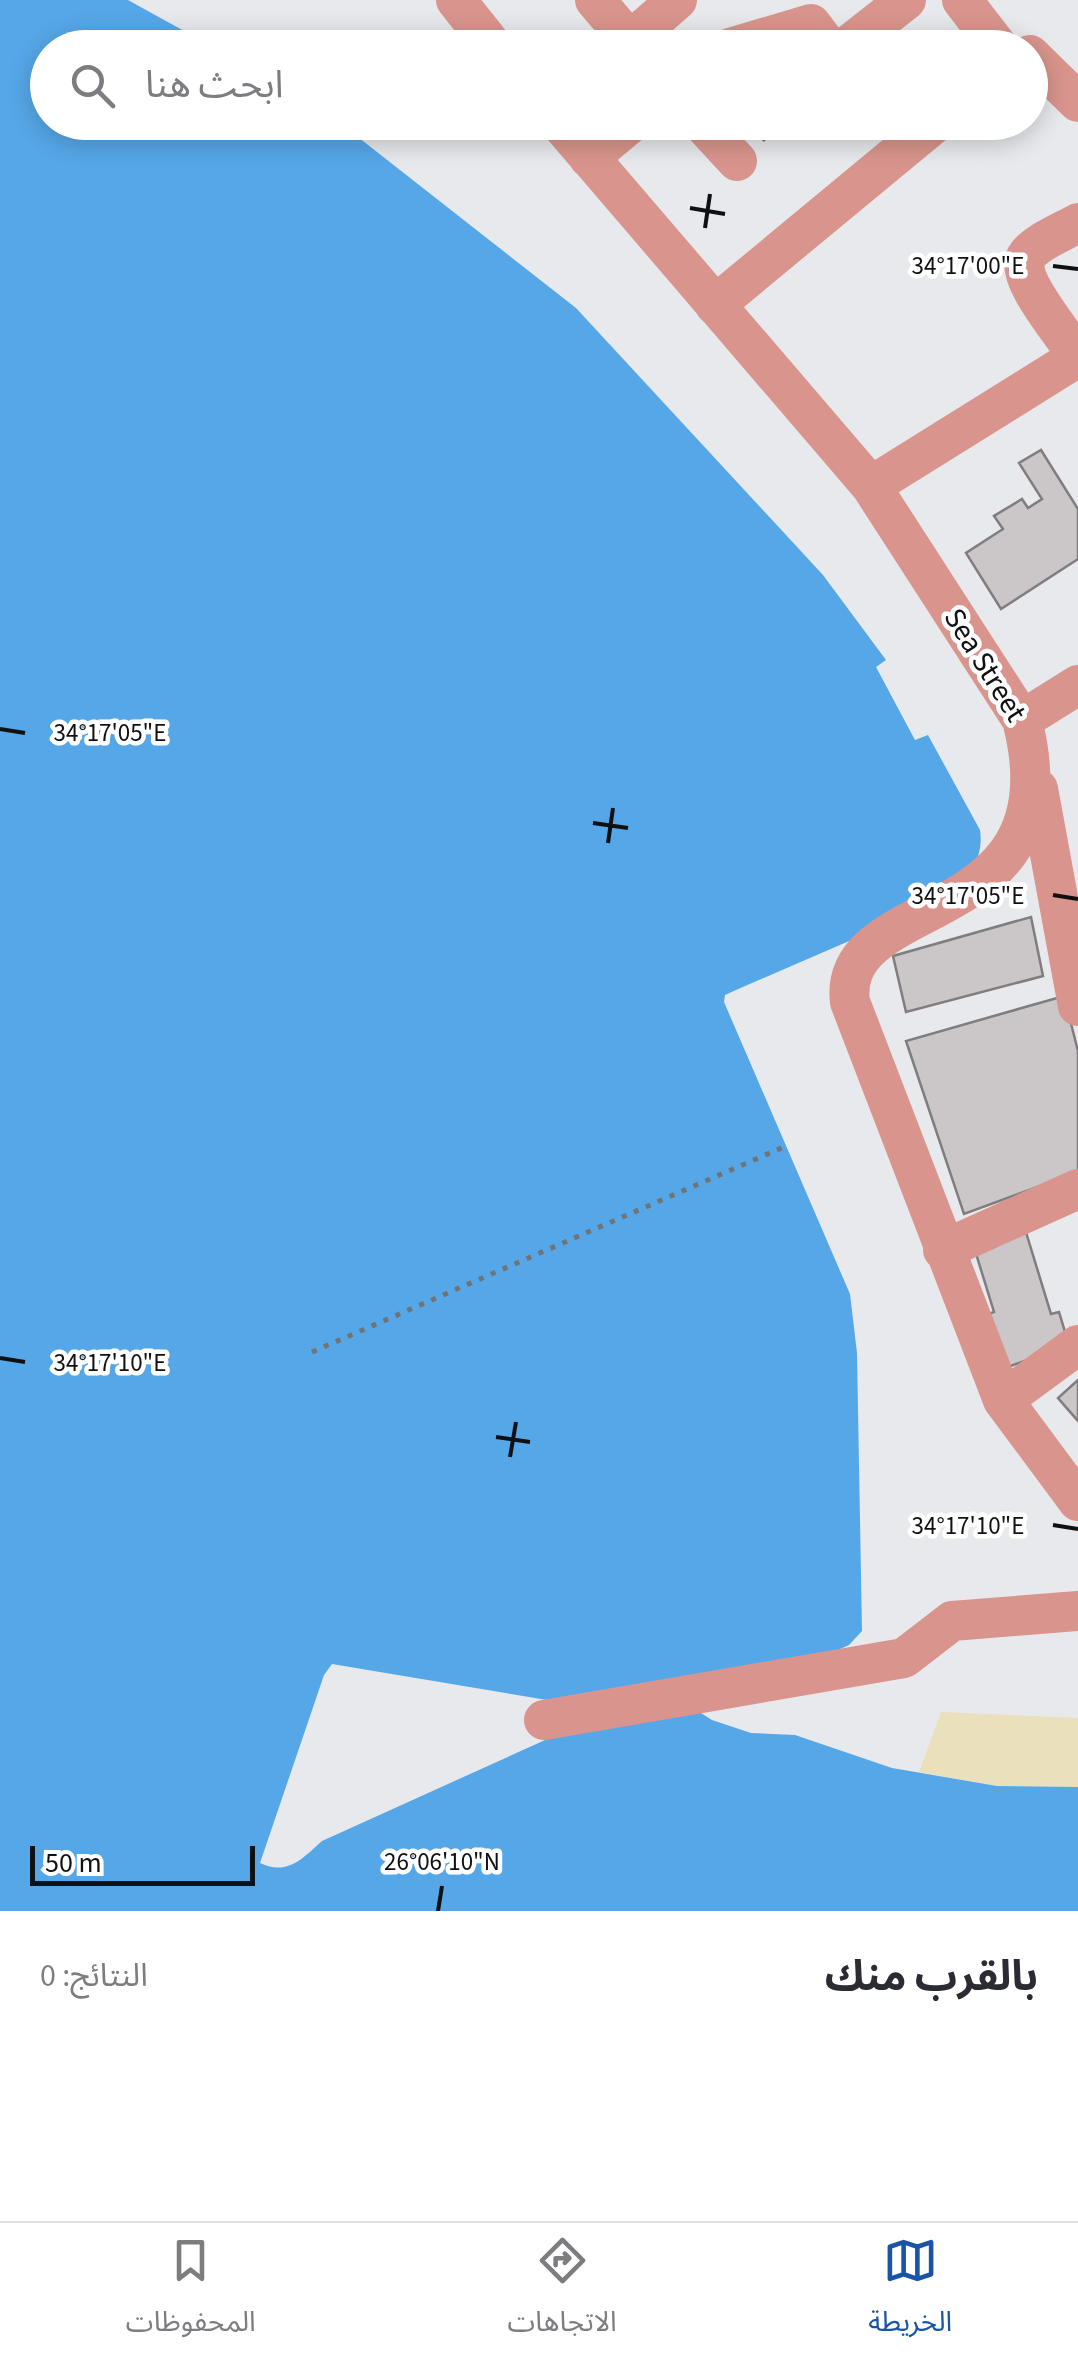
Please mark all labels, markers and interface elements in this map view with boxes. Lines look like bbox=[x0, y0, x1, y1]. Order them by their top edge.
search box bbox=[30, 30, 1048, 140]
icon: search bbox=[65, 58, 120, 113]
text: ابحث هنا bbox=[145, 58, 284, 112]
text: 34°17'00"E bbox=[912, 248, 1024, 284]
street label: Sea Street bbox=[933, 600, 1037, 730]
text: 34°17'05"E bbox=[54, 715, 166, 751]
text: 34°17'05"E bbox=[912, 878, 1024, 914]
text: 34°17'10"E bbox=[54, 1345, 166, 1381]
text: 34°17'10"E bbox=[912, 1508, 1024, 1544]
scale bar bbox=[30, 1841, 255, 1886]
text: 50 m bbox=[45, 1843, 102, 1883]
text: 26°06'10"N bbox=[384, 1844, 500, 1880]
text: بالقرب منك bbox=[825, 1947, 1038, 2007]
text: النتائج: 0 bbox=[40, 1953, 148, 1999]
tab: المحفوظات bbox=[126, 2233, 256, 2352]
tab: الاتجاهات bbox=[507, 2233, 617, 2352]
tab: الخريطة bbox=[868, 2233, 952, 2352]

